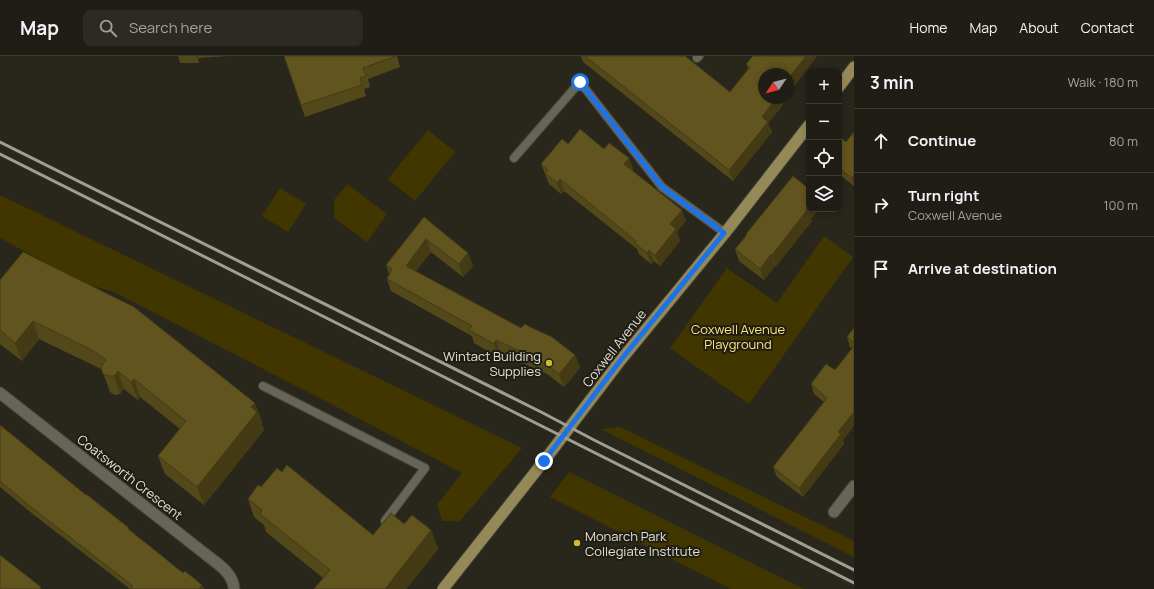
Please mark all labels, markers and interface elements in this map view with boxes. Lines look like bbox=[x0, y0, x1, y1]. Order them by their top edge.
search box bbox=[83, 10, 363, 46]
text: Map bbox=[20, 15, 59, 41]
icon: search bbox=[97, 17, 119, 39]
text: Search here bbox=[129, 17, 212, 38]
text: Home bbox=[910, 18, 947, 37]
text: Map bbox=[969, 18, 997, 37]
text: About bbox=[1019, 18, 1059, 37]
text: Contact bbox=[1081, 18, 1134, 37]
north arrow bbox=[758, 68, 794, 104]
map controls bbox=[806, 68, 842, 212]
button: + bbox=[806, 68, 842, 104]
text: 3 min bbox=[870, 71, 914, 94]
route start bbox=[571, 73, 589, 91]
text: Walk · 180 m bbox=[1067, 73, 1138, 91]
button: − bbox=[806, 104, 842, 140]
icon: ahead bbox=[870, 130, 892, 152]
text: Continue bbox=[908, 130, 976, 151]
text: 80 m bbox=[1109, 132, 1138, 150]
button: locate bbox=[806, 140, 842, 176]
button: layers bbox=[806, 176, 842, 212]
text: Turn right bbox=[908, 185, 979, 206]
icon: right bbox=[870, 194, 892, 216]
text: 100 m bbox=[1103, 196, 1138, 214]
text: Coxwell Avenue bbox=[908, 206, 1002, 224]
icon: arrive bbox=[870, 258, 892, 280]
text: Arrive at destination bbox=[908, 258, 1057, 279]
street label: Coxwell Avenue bbox=[578, 305, 650, 391]
park label: Coxwell Avenue Playground bbox=[691, 320, 785, 353]
place label: Wintact Building Supplies bbox=[443, 347, 541, 380]
marker: Wintact Building Supplies bbox=[544, 358, 554, 368]
street label: Coatsworth Crescent bbox=[74, 430, 186, 524]
route end bbox=[535, 452, 553, 470]
place label: Monarch Park Collegiate Institute bbox=[585, 527, 700, 560]
marker: Monarch Park Collegiate Institute bbox=[572, 538, 582, 548]

